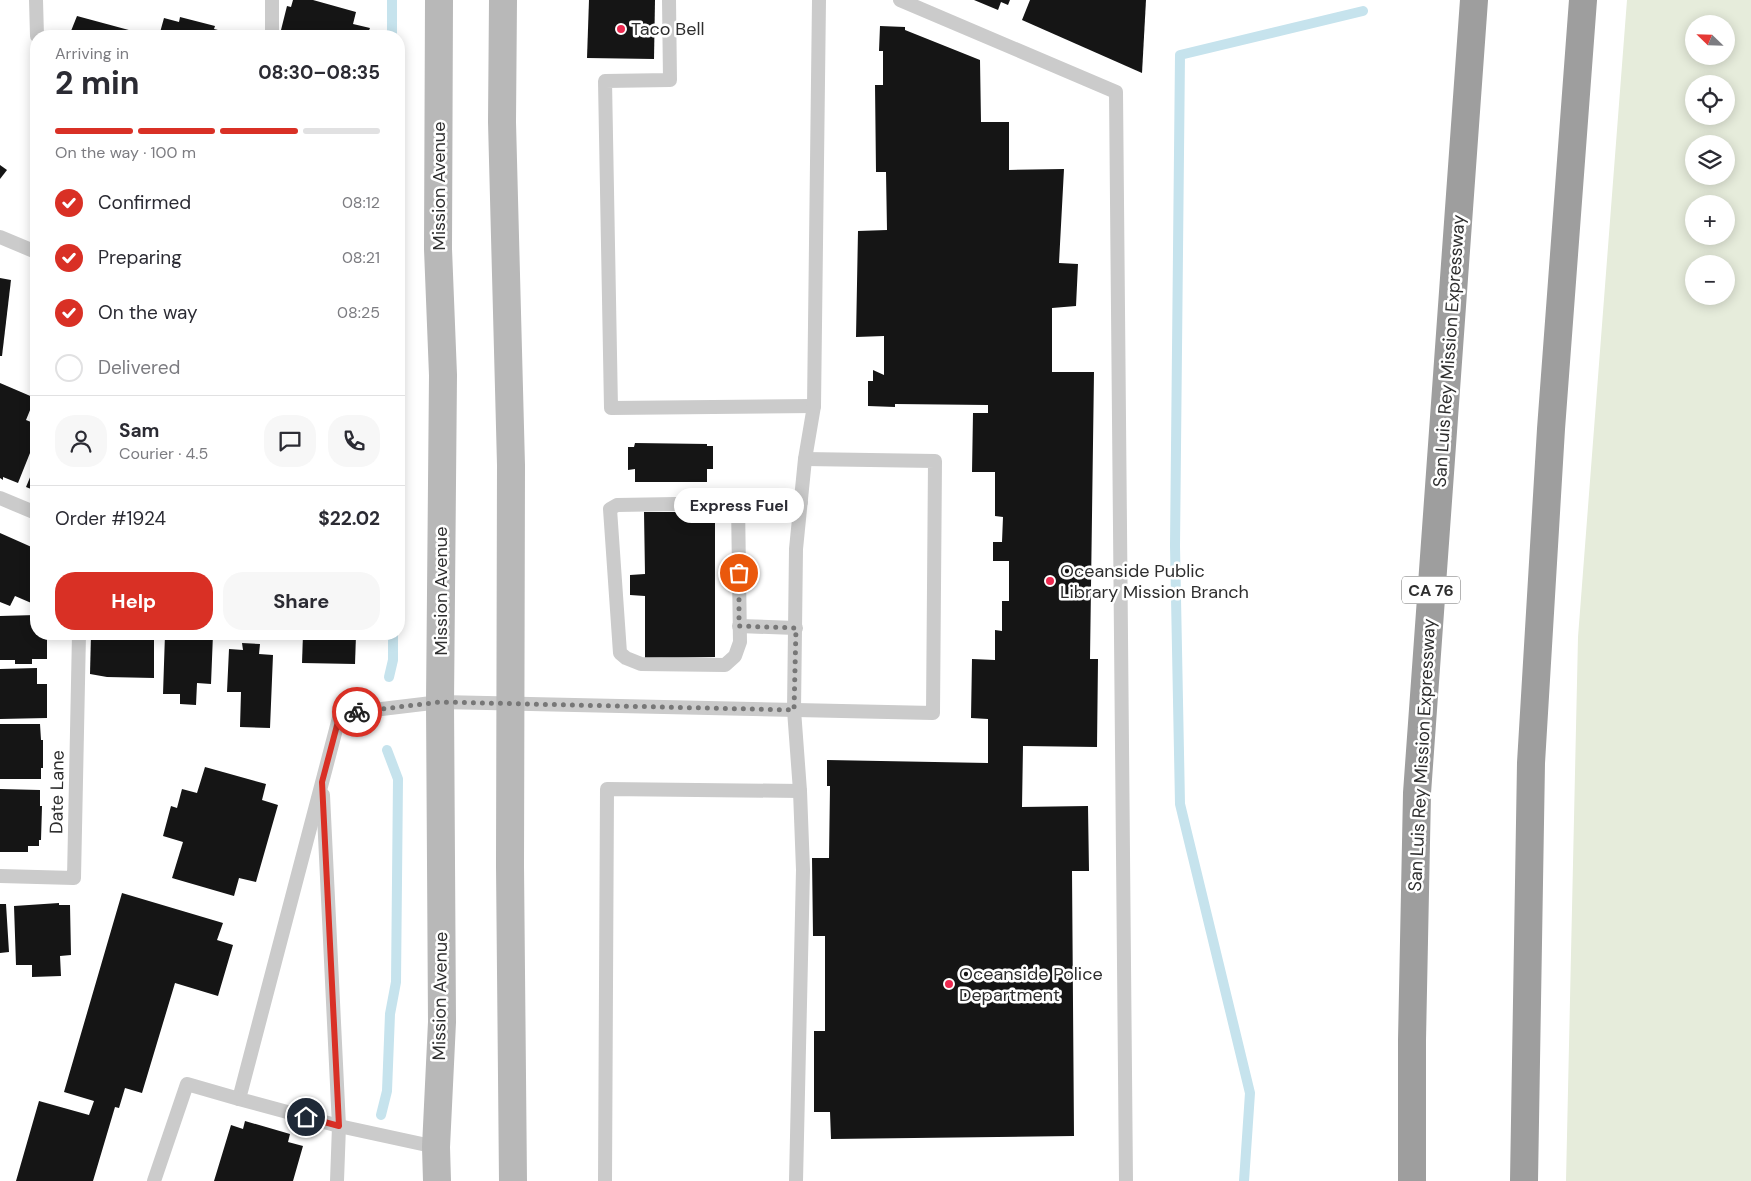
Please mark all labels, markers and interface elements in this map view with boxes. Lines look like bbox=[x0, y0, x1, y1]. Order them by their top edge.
north arrow bbox=[1685, 15, 1735, 65]
map controls bbox=[1685, 15, 1735, 305]
place label: Taco Bell bbox=[631, 17, 704, 41]
marker: Taco Bell bbox=[615, 23, 627, 35]
text: Arriving in bbox=[55, 43, 129, 64]
text: 08:30–08:35 bbox=[258, 60, 380, 85]
text: 2 min bbox=[55, 62, 140, 104]
button: locate bbox=[1685, 75, 1735, 125]
street label: Mission Avenue bbox=[427, 122, 451, 250]
button: layers bbox=[1685, 135, 1735, 185]
text: On the way · 100 m bbox=[55, 142, 196, 163]
icon: check bbox=[55, 189, 83, 217]
text: Confirmed bbox=[98, 190, 191, 215]
text: 08:12 bbox=[342, 192, 380, 213]
button: + bbox=[1685, 195, 1735, 245]
street label: San Luis Rey Mission Expressway bbox=[1427, 214, 1471, 488]
icon: check bbox=[55, 244, 83, 272]
text: Preparing bbox=[98, 245, 182, 270]
text: 08:21 bbox=[342, 247, 380, 268]
button: − bbox=[1685, 255, 1735, 305]
icon: check bbox=[55, 299, 83, 327]
text: On the way bbox=[98, 300, 198, 325]
text: 08:25 bbox=[337, 302, 380, 323]
text: Delivered bbox=[98, 355, 180, 380]
button: person bbox=[55, 415, 107, 467]
button: chat bbox=[264, 415, 316, 467]
button: phone bbox=[328, 415, 380, 467]
text: Sam bbox=[119, 418, 160, 443]
text: Courier · 4.5 bbox=[119, 443, 208, 464]
callout: Express Fuel bbox=[674, 488, 804, 523]
text: Express Fuel bbox=[690, 495, 788, 516]
text: Order #1924 bbox=[55, 506, 166, 531]
text: $22.02 bbox=[318, 506, 380, 531]
street label: Mission Avenue bbox=[429, 527, 453, 655]
pin bbox=[718, 552, 760, 594]
icon: bag bbox=[725, 559, 753, 587]
place label: Oceanside Public Library Mission Branch bbox=[1060, 559, 1249, 604]
button: Help bbox=[55, 572, 213, 630]
button: Share bbox=[223, 572, 380, 630]
marker: Oceanside Public Library Mission Branch bbox=[1044, 575, 1056, 587]
road number: CA 76 bbox=[1402, 576, 1460, 604]
street label: San Luis Rey Mission Expressway bbox=[1403, 618, 1441, 892]
courier bbox=[332, 687, 382, 737]
icon: bike bbox=[343, 698, 371, 726]
street label: Date Lane bbox=[44, 750, 70, 834]
street label: Mission Avenue bbox=[427, 931, 453, 1061]
place label: Oceanside Police Department bbox=[959, 962, 1103, 1007]
marker: Oceanside Police Department bbox=[943, 978, 955, 990]
pin bbox=[285, 1096, 327, 1138]
icon: home bbox=[292, 1103, 320, 1131]

